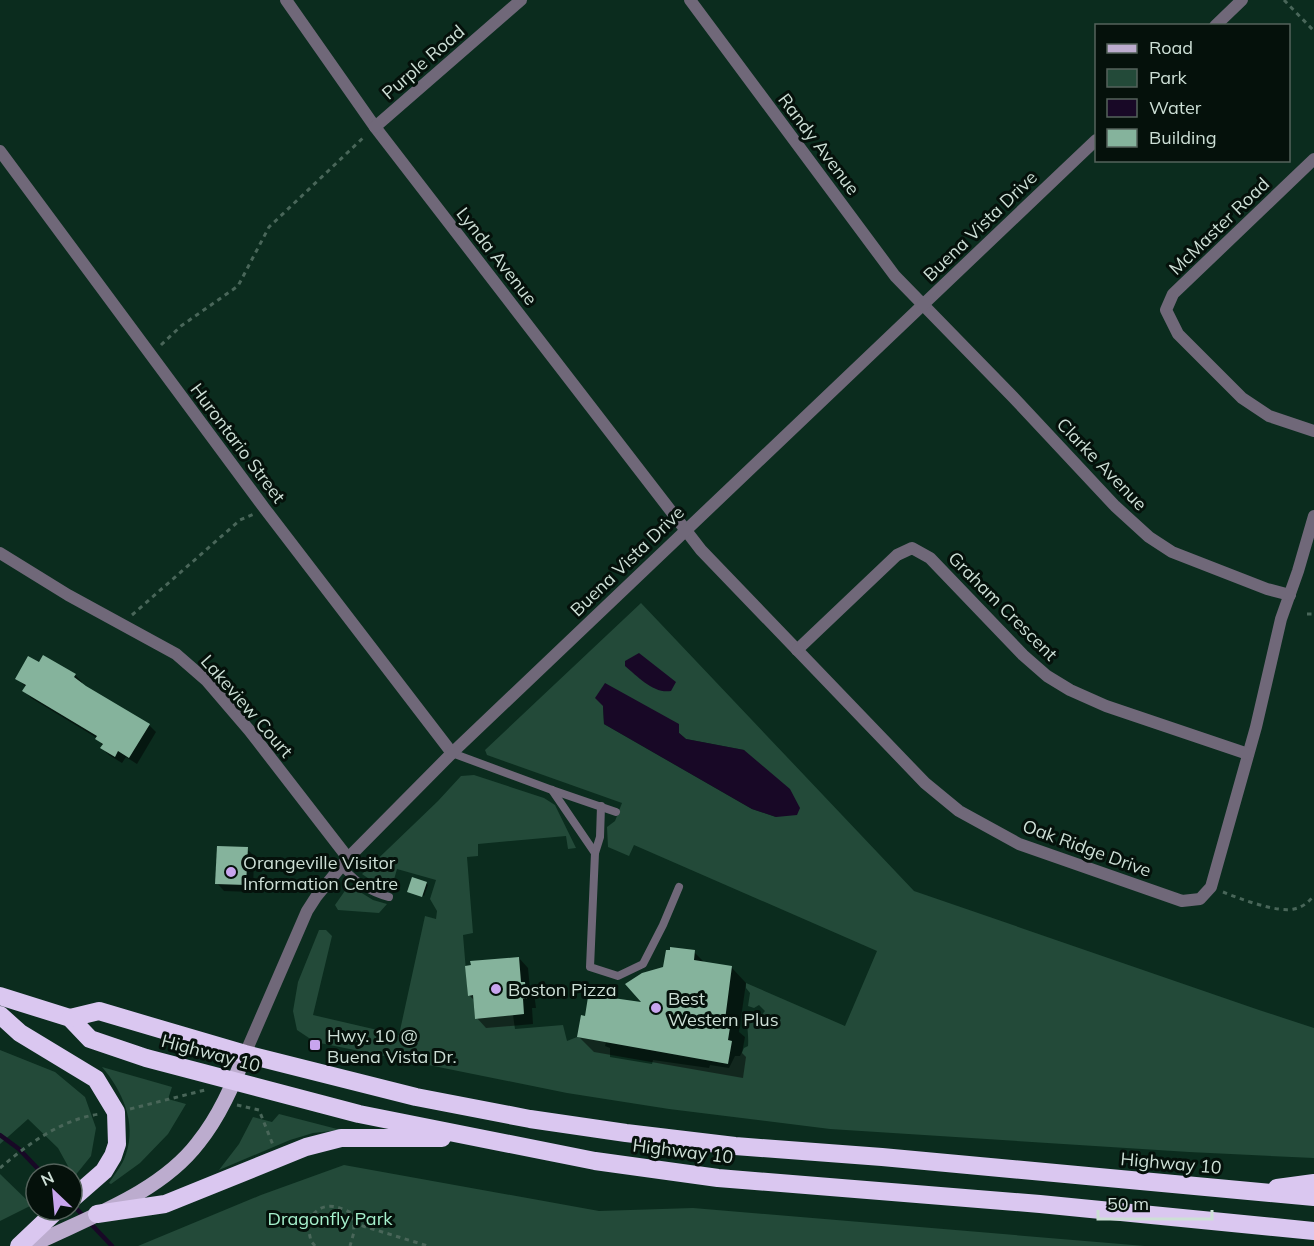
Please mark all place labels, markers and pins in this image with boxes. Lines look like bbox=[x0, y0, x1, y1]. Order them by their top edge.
place label: Orangeville Visitor Information Centre bbox=[243, 851, 398, 895]
marker: Orangeville Visitor Information Centre bbox=[224, 865, 238, 879]
place label: Boston Pizza bbox=[508, 978, 617, 1001]
marker: Boston Pizza bbox=[489, 982, 503, 996]
place label: Best Western Plus bbox=[668, 987, 779, 1031]
marker: Best Western Plus bbox=[649, 1001, 663, 1015]
place label: Hwy. 10 @ Buena Vista Dr. bbox=[327, 1024, 457, 1068]
marker: Hwy. 10 @ Buena Vista Dr. bbox=[308, 1038, 322, 1052]

